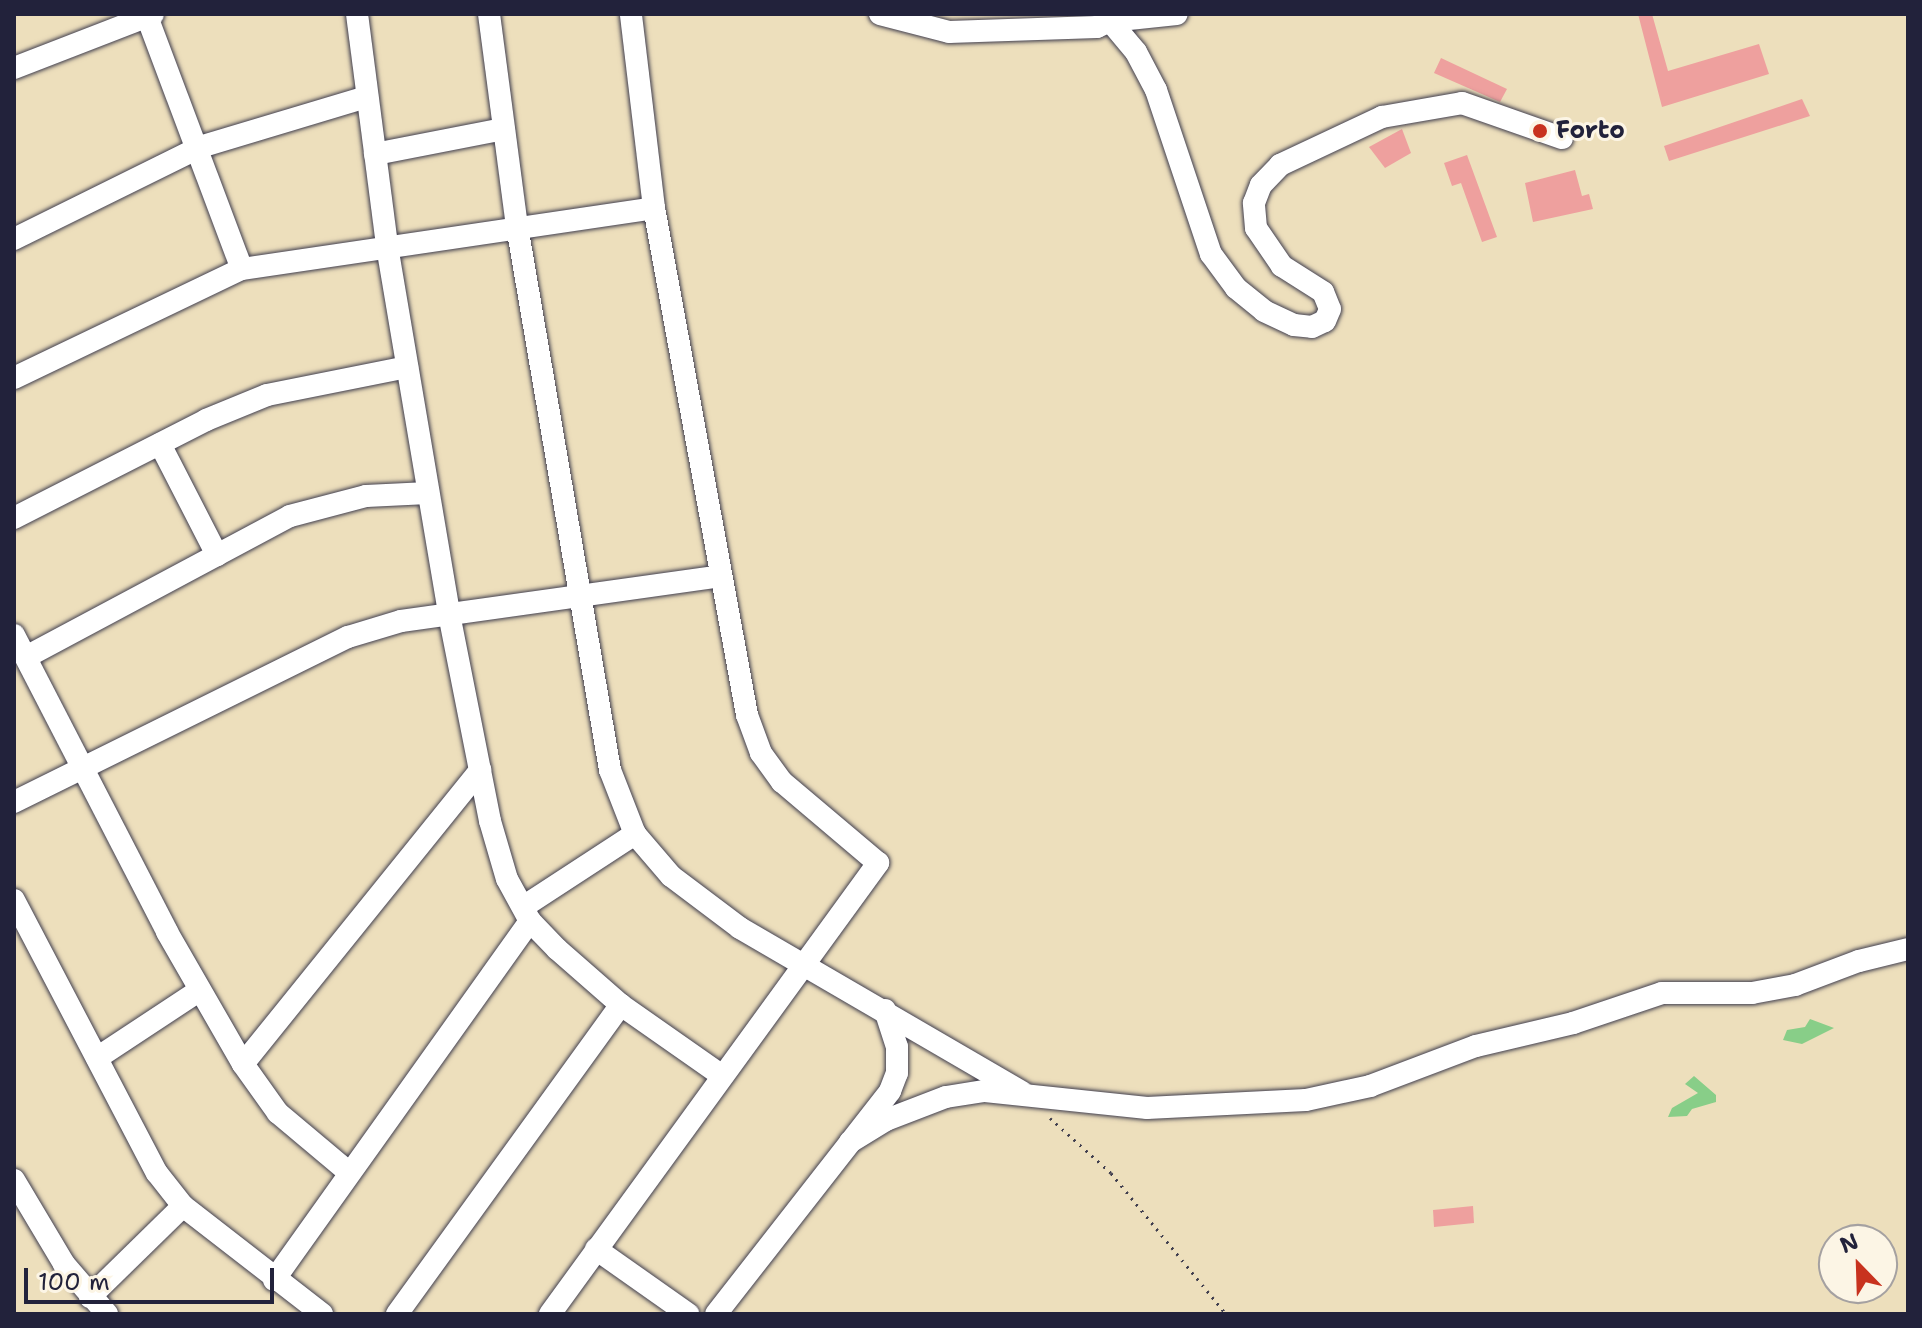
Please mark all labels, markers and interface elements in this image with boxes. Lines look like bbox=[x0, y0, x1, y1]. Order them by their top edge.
place label: Forto bbox=[1556, 117, 1625, 145]
marker: Forto bbox=[1531, 122, 1549, 140]
north arrow bbox=[1818, 1224, 1898, 1304]
text: N bbox=[1836, 1227, 1863, 1260]
scale bar bbox=[28, 1252, 278, 1302]
text: 100 m bbox=[38, 1266, 110, 1298]

